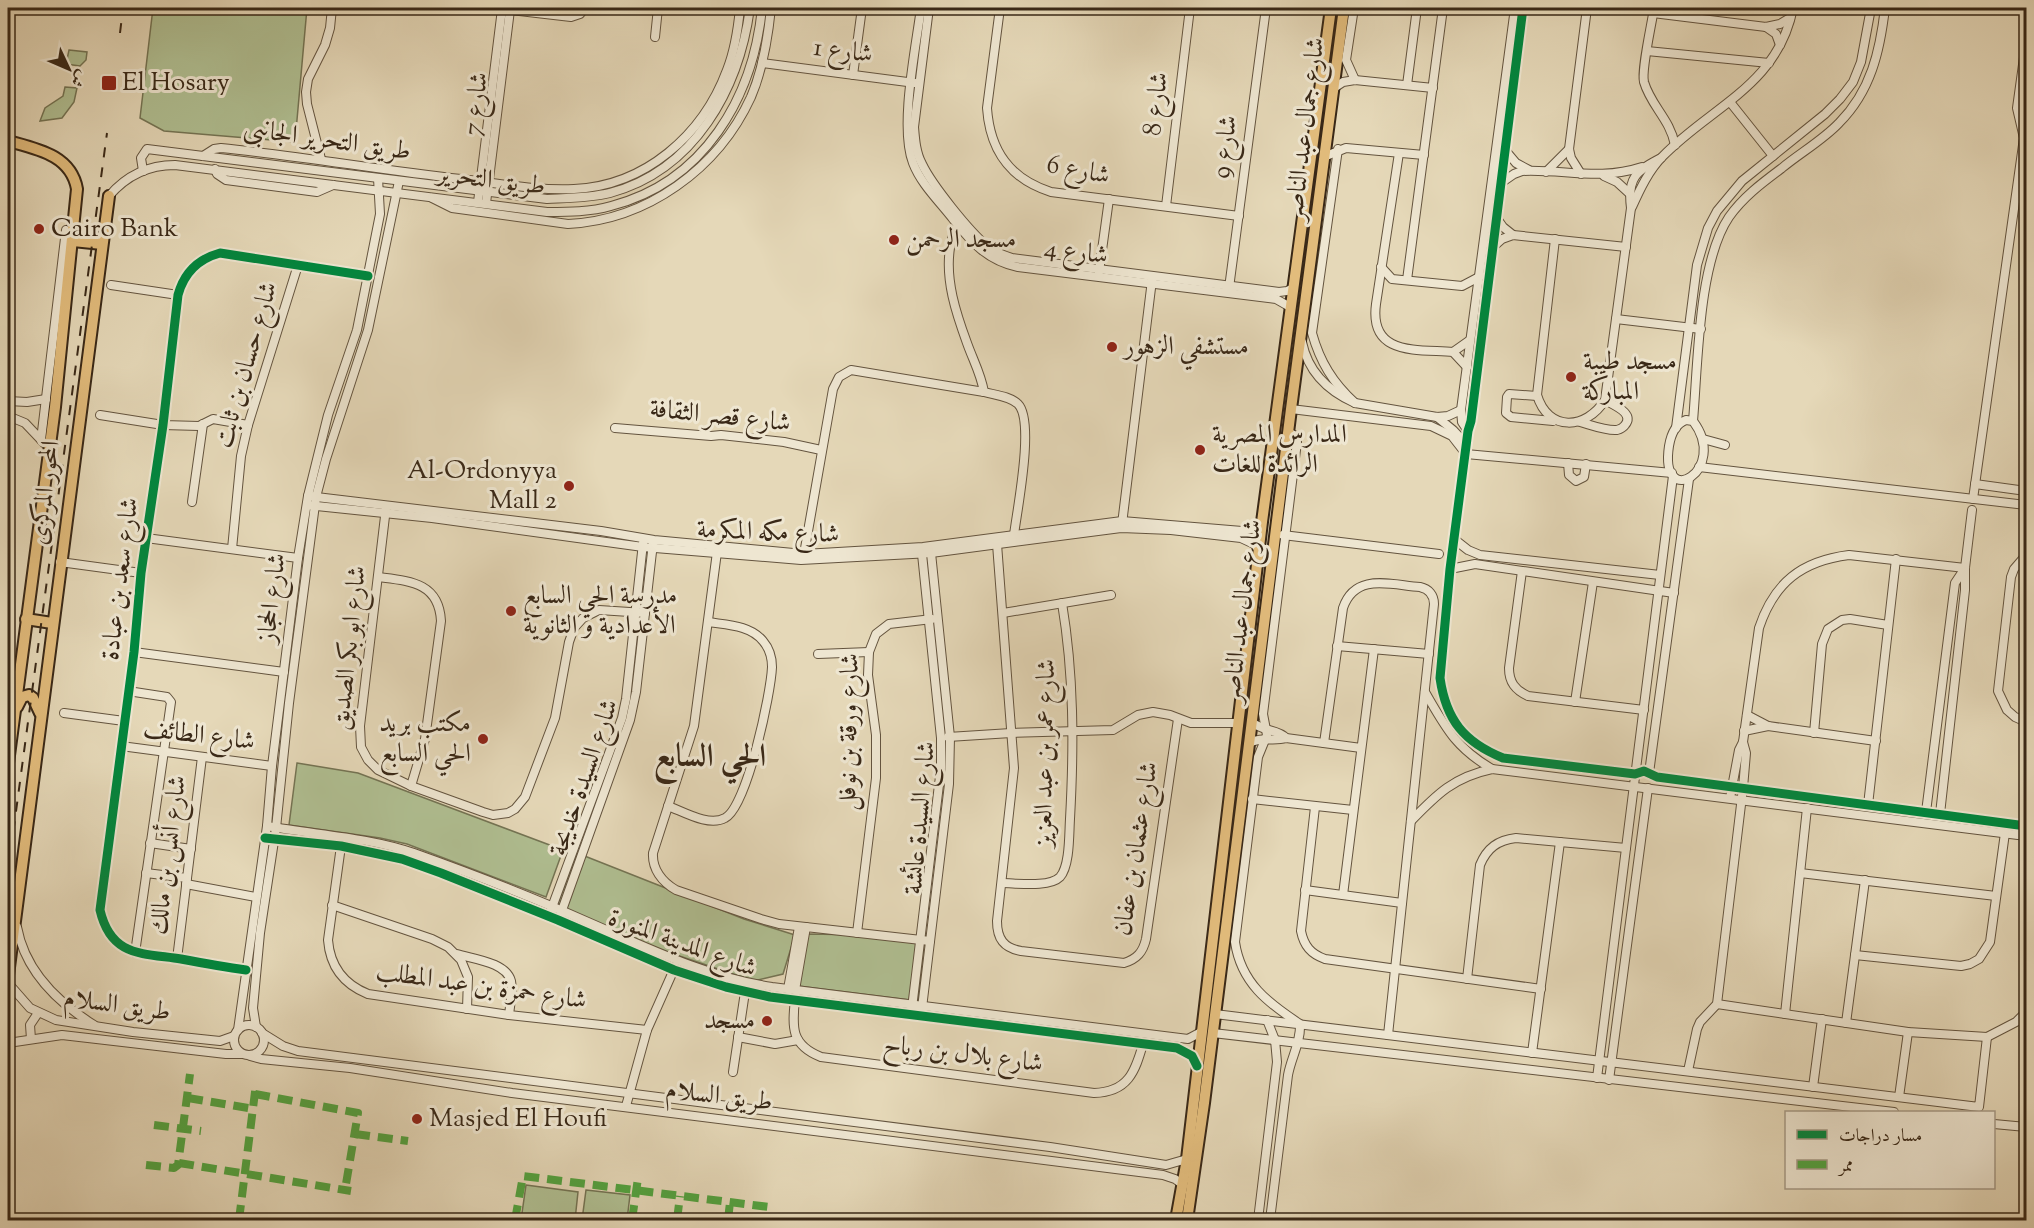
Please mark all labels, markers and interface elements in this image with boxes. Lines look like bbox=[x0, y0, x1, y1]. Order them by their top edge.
street label: شارع 1 bbox=[811, 30, 875, 75]
street label: شارع جمال عبد الناصر bbox=[1276, 35, 1337, 226]
north arrow bbox=[39, 39, 99, 99]
text: ش bbox=[64, 64, 92, 91]
place label: El Hosary bbox=[122, 65, 230, 102]
street label: شارع 7 bbox=[455, 70, 500, 138]
street label: شارع 8 bbox=[1135, 70, 1180, 138]
marker: El Hosary bbox=[100, 74, 118, 92]
street label: طريق التحرير الجانبى bbox=[241, 111, 413, 171]
street label: شارع 9 bbox=[1204, 113, 1249, 181]
street label: شارع 6 bbox=[1043, 147, 1113, 196]
street label: طريق التحرير bbox=[432, 156, 547, 206]
place label: Cairo Bank bbox=[51, 211, 178, 248]
marker: Cairo Bank bbox=[32, 222, 46, 236]
place label: مسجد الرحمن bbox=[906, 222, 1016, 259]
street label: شارع 4 bbox=[1042, 231, 1110, 276]
marker: مسجد الرحمن bbox=[887, 233, 901, 247]
street label: شارع حسان بن ثابت bbox=[206, 278, 289, 453]
place label: مستشفي الزهور bbox=[1121, 329, 1249, 371]
marker: مستشفي الزهور bbox=[1105, 340, 1119, 354]
place label: مسجد طيبة المباركة bbox=[1581, 344, 1677, 411]
marker: مسجد طيبة المباركة bbox=[1564, 370, 1578, 384]
street label: شارع قصر الثقافة bbox=[648, 391, 792, 444]
place label: المدارس المصرية الرائدة للغات bbox=[1212, 417, 1347, 484]
street label: المحور المركزى bbox=[21, 439, 71, 547]
marker: المدارس المصرية الرائدة للغات bbox=[1193, 443, 1207, 457]
place label: Al-Ordonyya Mall 2 bbox=[407, 453, 557, 520]
marker: Al-Ordonyya Mall 2 bbox=[562, 479, 576, 493]
street label: شارع سعد بن عبادة bbox=[93, 496, 150, 663]
street label: شارع مكه المكرمة bbox=[696, 512, 840, 555]
street label: شارع جمال عبد الناصر bbox=[1213, 517, 1274, 708]
street label: شارع الحجاز bbox=[249, 551, 298, 648]
street label: شارع ابو بكر الصديق bbox=[323, 564, 378, 732]
place label: مدرسة الحي السابع الأعدادية و الثانوية bbox=[523, 578, 677, 645]
marker: مدرسة الحي السابع الأعدادية و الثانوية bbox=[504, 604, 518, 618]
street label: شارع ورقة بن نوفل bbox=[830, 653, 871, 811]
street label: شارع عمر بن عبد العزيز bbox=[1026, 659, 1067, 850]
street label: شارع السيدة خديجة bbox=[541, 694, 630, 862]
place label: مكتب بريد الحي السابع bbox=[379, 706, 471, 777]
street label: شارع الطائف bbox=[141, 711, 257, 762]
marker: مكتب بريد الحي السابع bbox=[476, 732, 490, 746]
district label: الحي السابع bbox=[654, 735, 766, 785]
street label: شارع السيدة عائشة bbox=[896, 740, 947, 896]
street label: شارع عثمان بن عفان bbox=[1105, 759, 1170, 939]
street label: شارع أنس بن مالك bbox=[140, 773, 198, 937]
street label: شارع المدينة المنورة bbox=[602, 900, 761, 989]
street label: شارع حمزة بن عبد المطلب bbox=[373, 954, 589, 1021]
street label: طريق السلام bbox=[61, 980, 173, 1034]
place label: مسجد bbox=[704, 1003, 755, 1040]
marker: مسجد bbox=[760, 1014, 774, 1028]
street label: شارع بلال بن رباح bbox=[881, 1027, 1045, 1086]
street label: طريق السلام bbox=[663, 1072, 775, 1124]
place label: Masjed El Houfi bbox=[429, 1101, 607, 1138]
legend bbox=[1785, 1111, 1995, 1189]
marker: Masjed El Houfi bbox=[410, 1112, 424, 1126]
text: مسار دراجات bbox=[1839, 1124, 1922, 1150]
text: ممر bbox=[1837, 1154, 1853, 1180]

